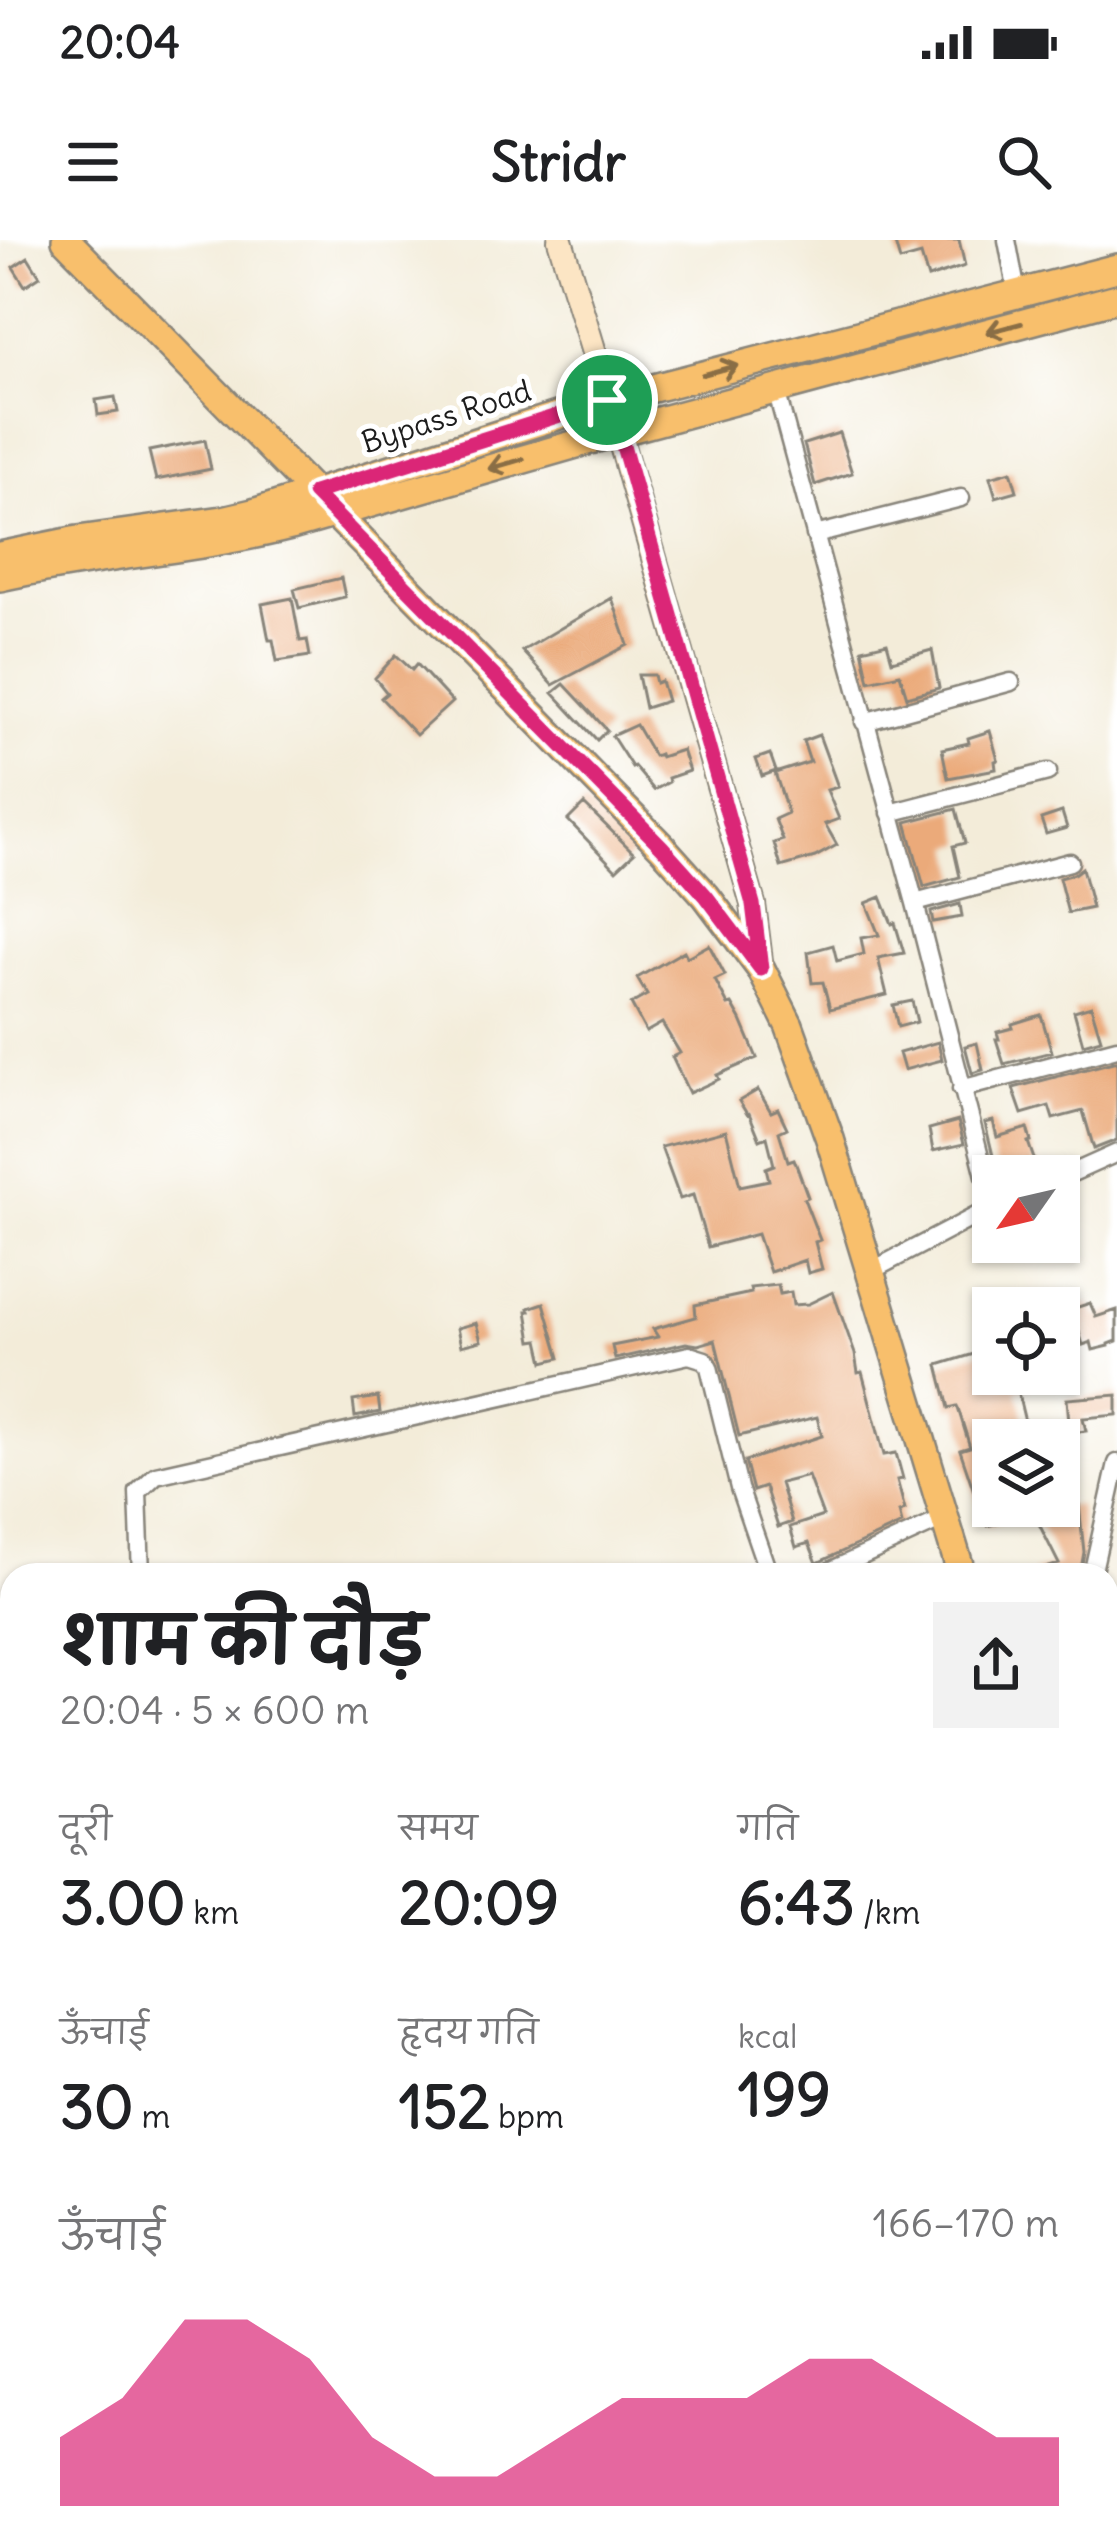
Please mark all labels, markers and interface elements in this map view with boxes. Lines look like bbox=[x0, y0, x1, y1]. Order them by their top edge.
text: 20:04 bbox=[60, 14, 180, 70]
text: Stridr bbox=[491, 128, 626, 196]
icon: menu bbox=[60, 129, 126, 195]
icon: search bbox=[991, 129, 1057, 195]
one-way arrow bbox=[986, 319, 1024, 341]
pin bbox=[556, 349, 658, 451]
one-way arrow bbox=[701, 358, 739, 380]
icon: arrive bbox=[574, 367, 640, 433]
street label: Bypass Road bbox=[357, 371, 535, 461]
one-way arrow bbox=[488, 454, 526, 476]
north arrow bbox=[972, 1155, 1080, 1263]
map controls bbox=[972, 1155, 1080, 1527]
button: locate bbox=[972, 1287, 1080, 1395]
button: layers bbox=[972, 1419, 1080, 1527]
text: शाम की दौड़ bbox=[60, 1599, 426, 1682]
button: share bbox=[933, 1602, 1059, 1728]
text: 20:04 · 5 × 600 m bbox=[60, 1686, 369, 1735]
text: दूरी bbox=[60, 1807, 112, 1849]
text: समय bbox=[399, 1807, 478, 1849]
text: गति bbox=[738, 1807, 798, 1849]
text: 3.00 bbox=[60, 1865, 185, 1940]
text: 20:09 bbox=[399, 1865, 559, 1940]
text: 6:43 bbox=[738, 1865, 855, 1940]
text: km bbox=[185, 1891, 239, 1933]
text: /km bbox=[855, 1891, 921, 1933]
text: ऊँचाई bbox=[60, 2011, 149, 2053]
text: हृदय गति bbox=[399, 2011, 539, 2053]
text: kcal bbox=[738, 2015, 797, 2057]
text: 199 bbox=[738, 2057, 831, 2132]
text: 30 bbox=[60, 2069, 134, 2144]
text: 152 bbox=[399, 2069, 490, 2144]
text: m bbox=[134, 2095, 170, 2137]
text: bpm bbox=[490, 2095, 564, 2137]
text: 166–170 m bbox=[873, 2199, 1059, 2248]
text: ऊँचाई bbox=[60, 2211, 165, 2260]

